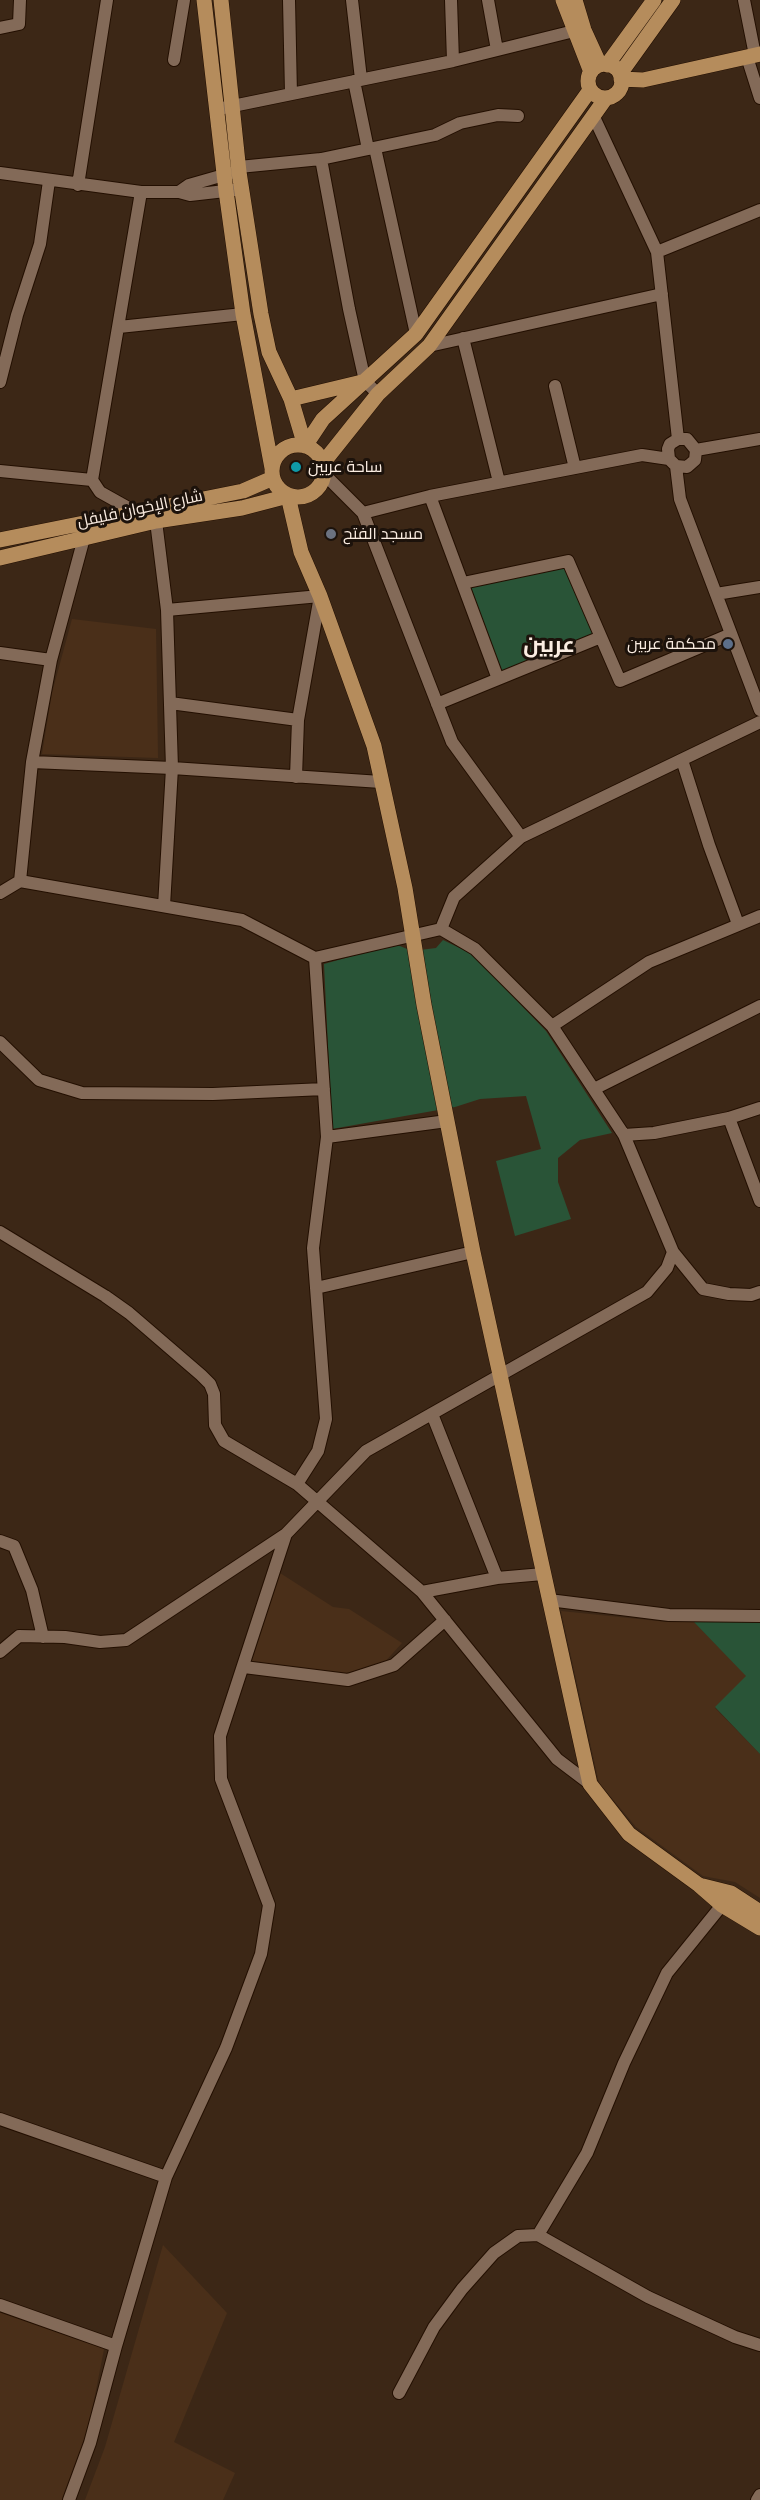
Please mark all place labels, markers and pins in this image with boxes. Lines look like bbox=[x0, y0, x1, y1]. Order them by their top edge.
place label: ساحة عربين bbox=[308, 457, 383, 477]
marker: ساحة عربين bbox=[289, 460, 303, 474]
place label: مسجد الفتح bbox=[343, 524, 423, 544]
marker: مسجد الفتح bbox=[324, 527, 338, 541]
place label: محكمة عربين bbox=[627, 634, 716, 654]
marker: محكمة عربين bbox=[721, 637, 735, 651]

